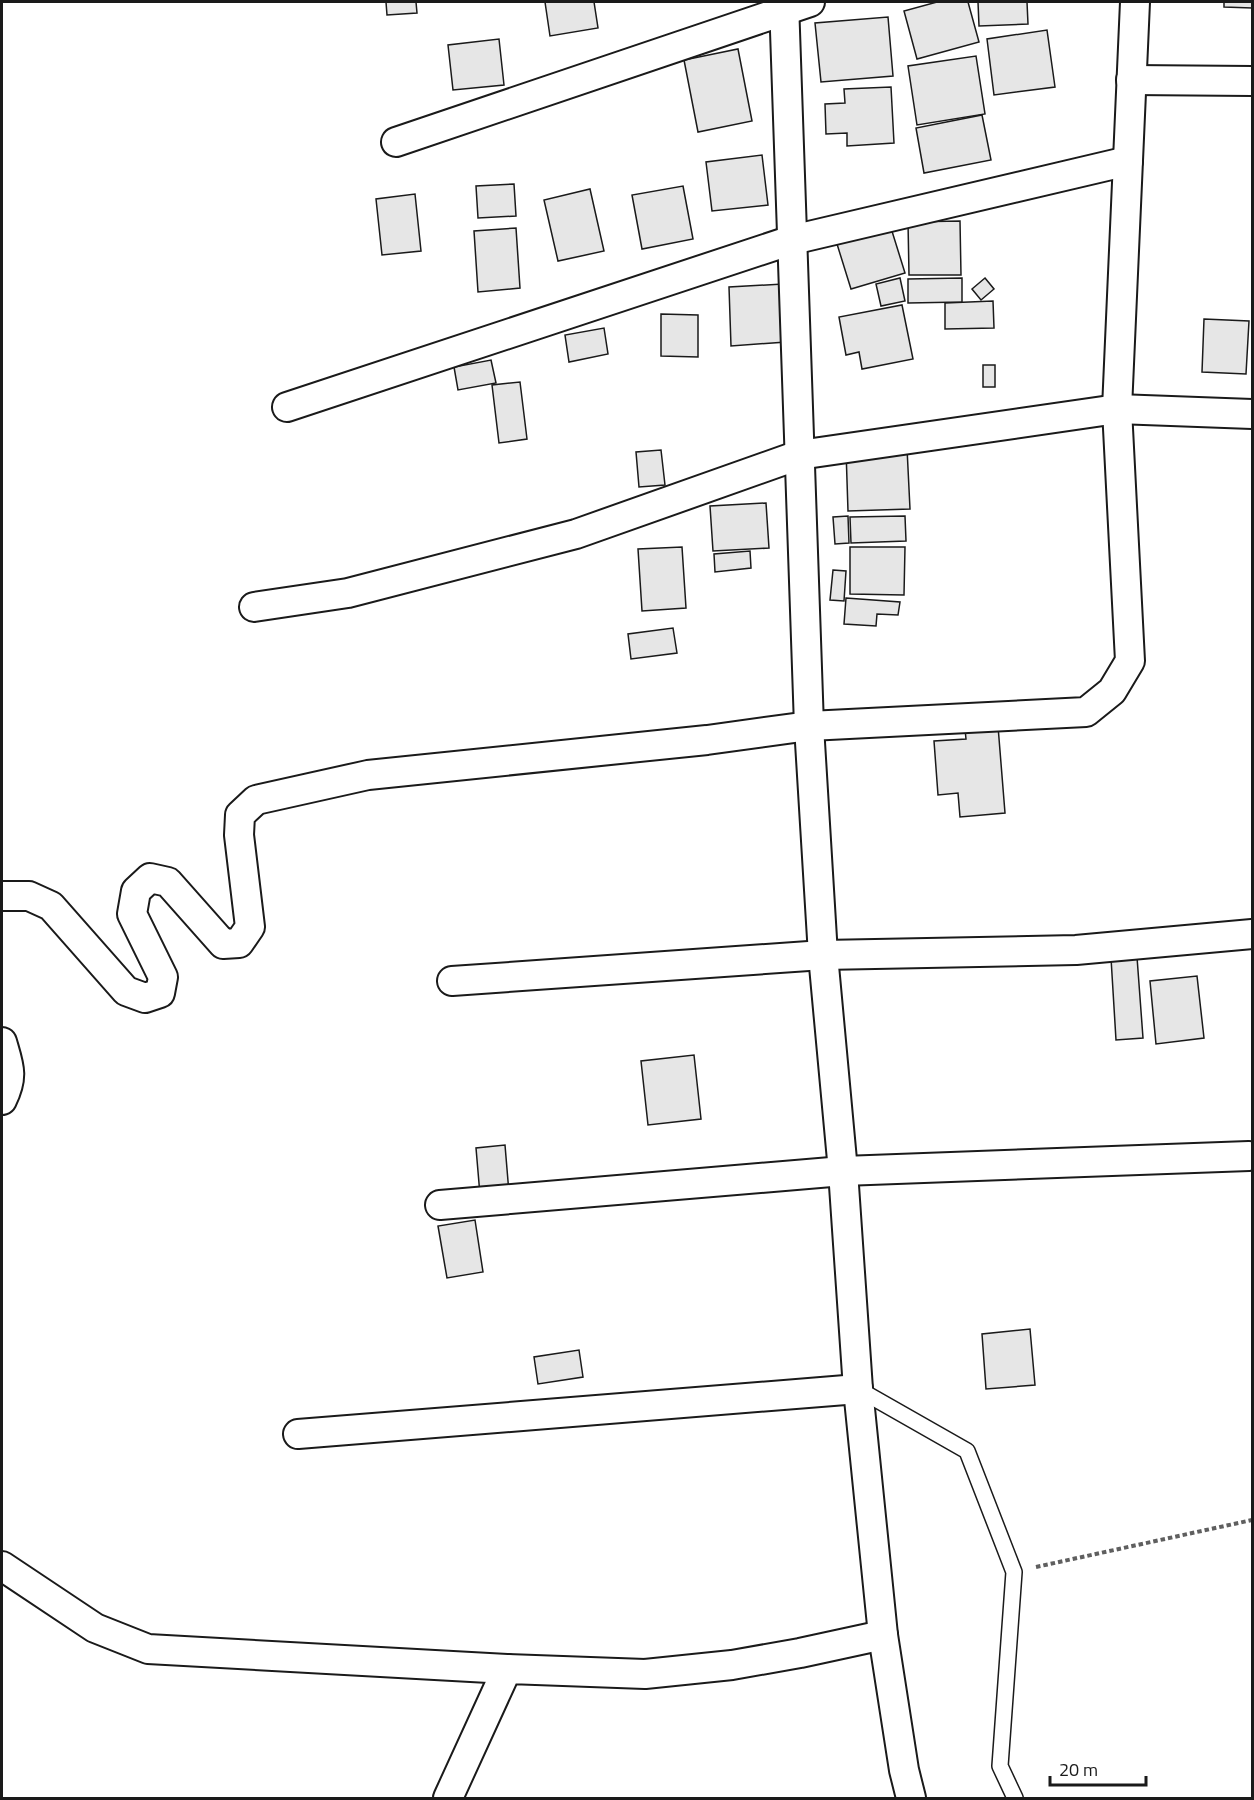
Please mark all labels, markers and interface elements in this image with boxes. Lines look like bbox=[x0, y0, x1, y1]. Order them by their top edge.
scale bar bbox=[1050, 1749, 1146, 1787]
text: 20 m bbox=[1059, 1756, 1098, 1783]

